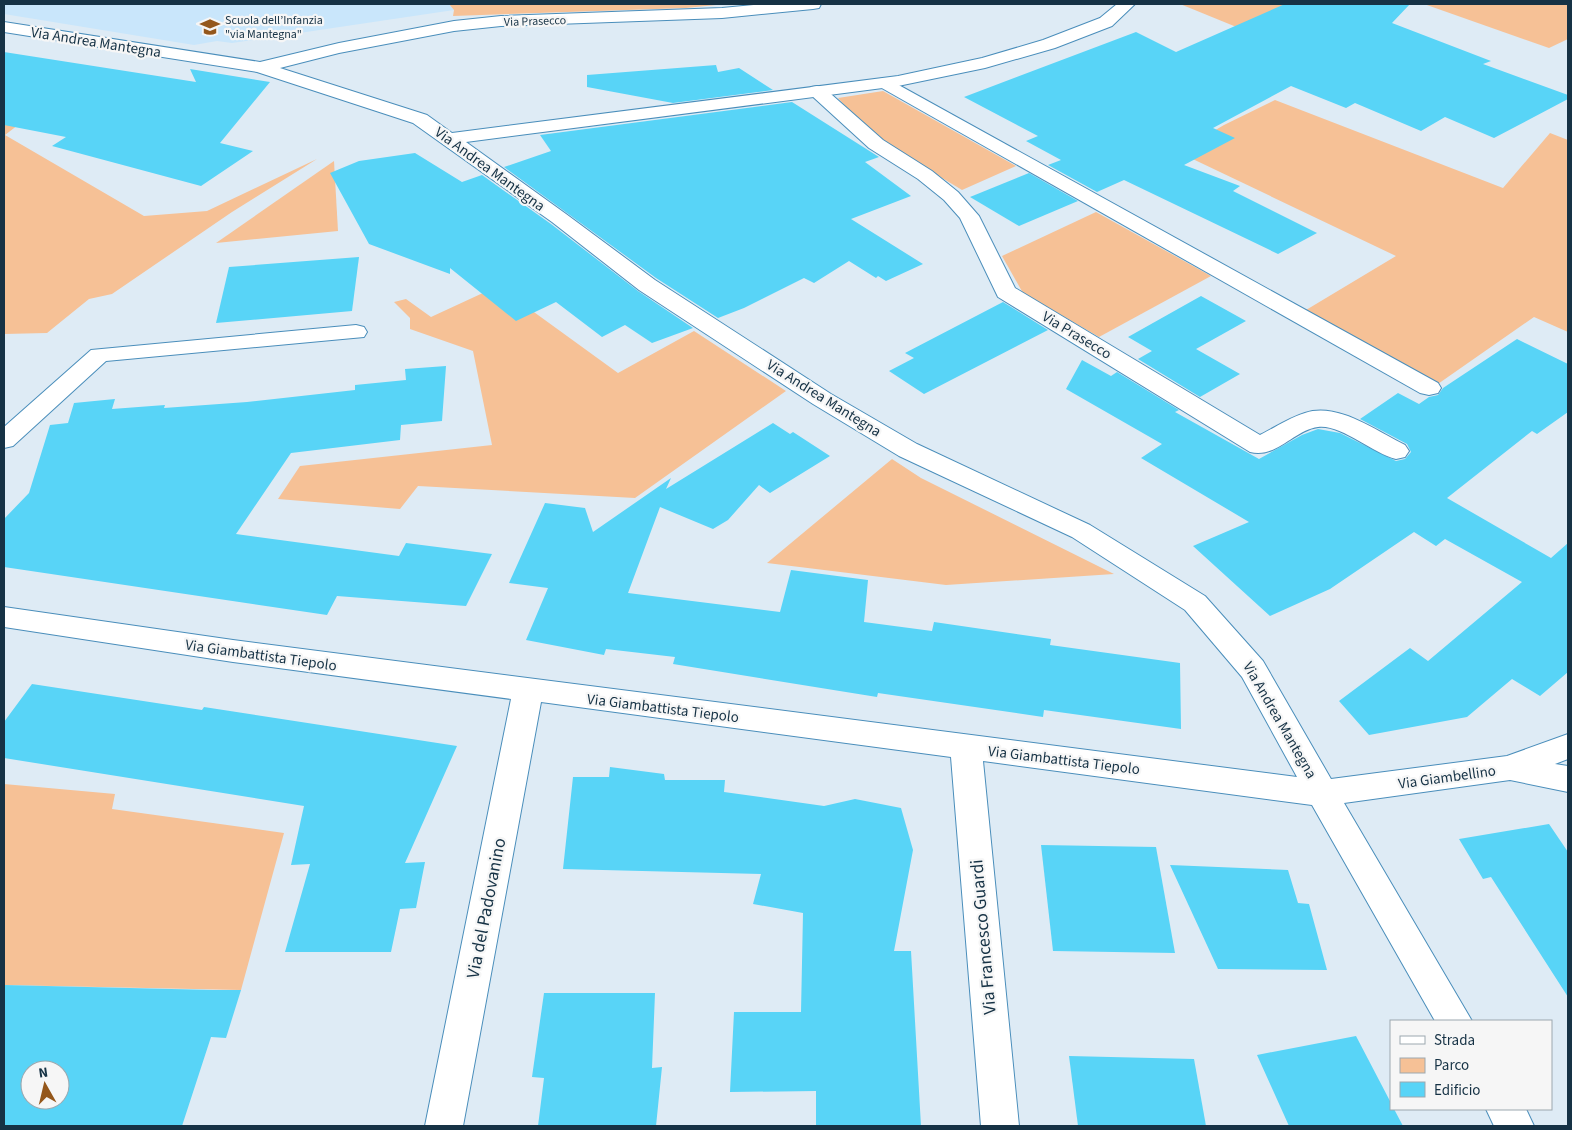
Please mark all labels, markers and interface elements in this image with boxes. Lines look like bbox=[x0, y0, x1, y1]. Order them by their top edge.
place label: Scuola dell’Infanzia "via Mantegna" bbox=[225, 12, 323, 43]
street label: Via Prasecco bbox=[504, 12, 566, 31]
school or university icon: Scuola dell’Infanzia "via Mantegna" bbox=[199, 16, 221, 38]
street label: Via Andrea Mantegna bbox=[29, 22, 163, 63]
street label: Via Andrea Mantegna bbox=[430, 122, 549, 217]
street label: Via Prasecco bbox=[1038, 306, 1115, 364]
street label: Via Andrea Mantegna bbox=[762, 355, 885, 442]
street label: Via Giambattista Tiepolo bbox=[184, 634, 338, 677]
street label: Via Andrea Mantegna bbox=[1238, 658, 1322, 783]
street label: Via Giambattista Tiepolo bbox=[586, 689, 740, 728]
street label: Via Giambattista Tiepolo bbox=[987, 741, 1141, 780]
street label: Via Giambellino bbox=[1397, 760, 1497, 795]
street label: Via del Padovanino bbox=[461, 836, 512, 980]
street label: Via Francesco Guardi bbox=[964, 858, 1003, 1016]
legend bbox=[1390, 1020, 1552, 1110]
text: Strada bbox=[1434, 1030, 1475, 1051]
text: Parco bbox=[1434, 1055, 1469, 1076]
north arrow bbox=[20, 1060, 70, 1110]
text: N bbox=[37, 1063, 49, 1084]
text: Edificio bbox=[1434, 1080, 1481, 1101]

